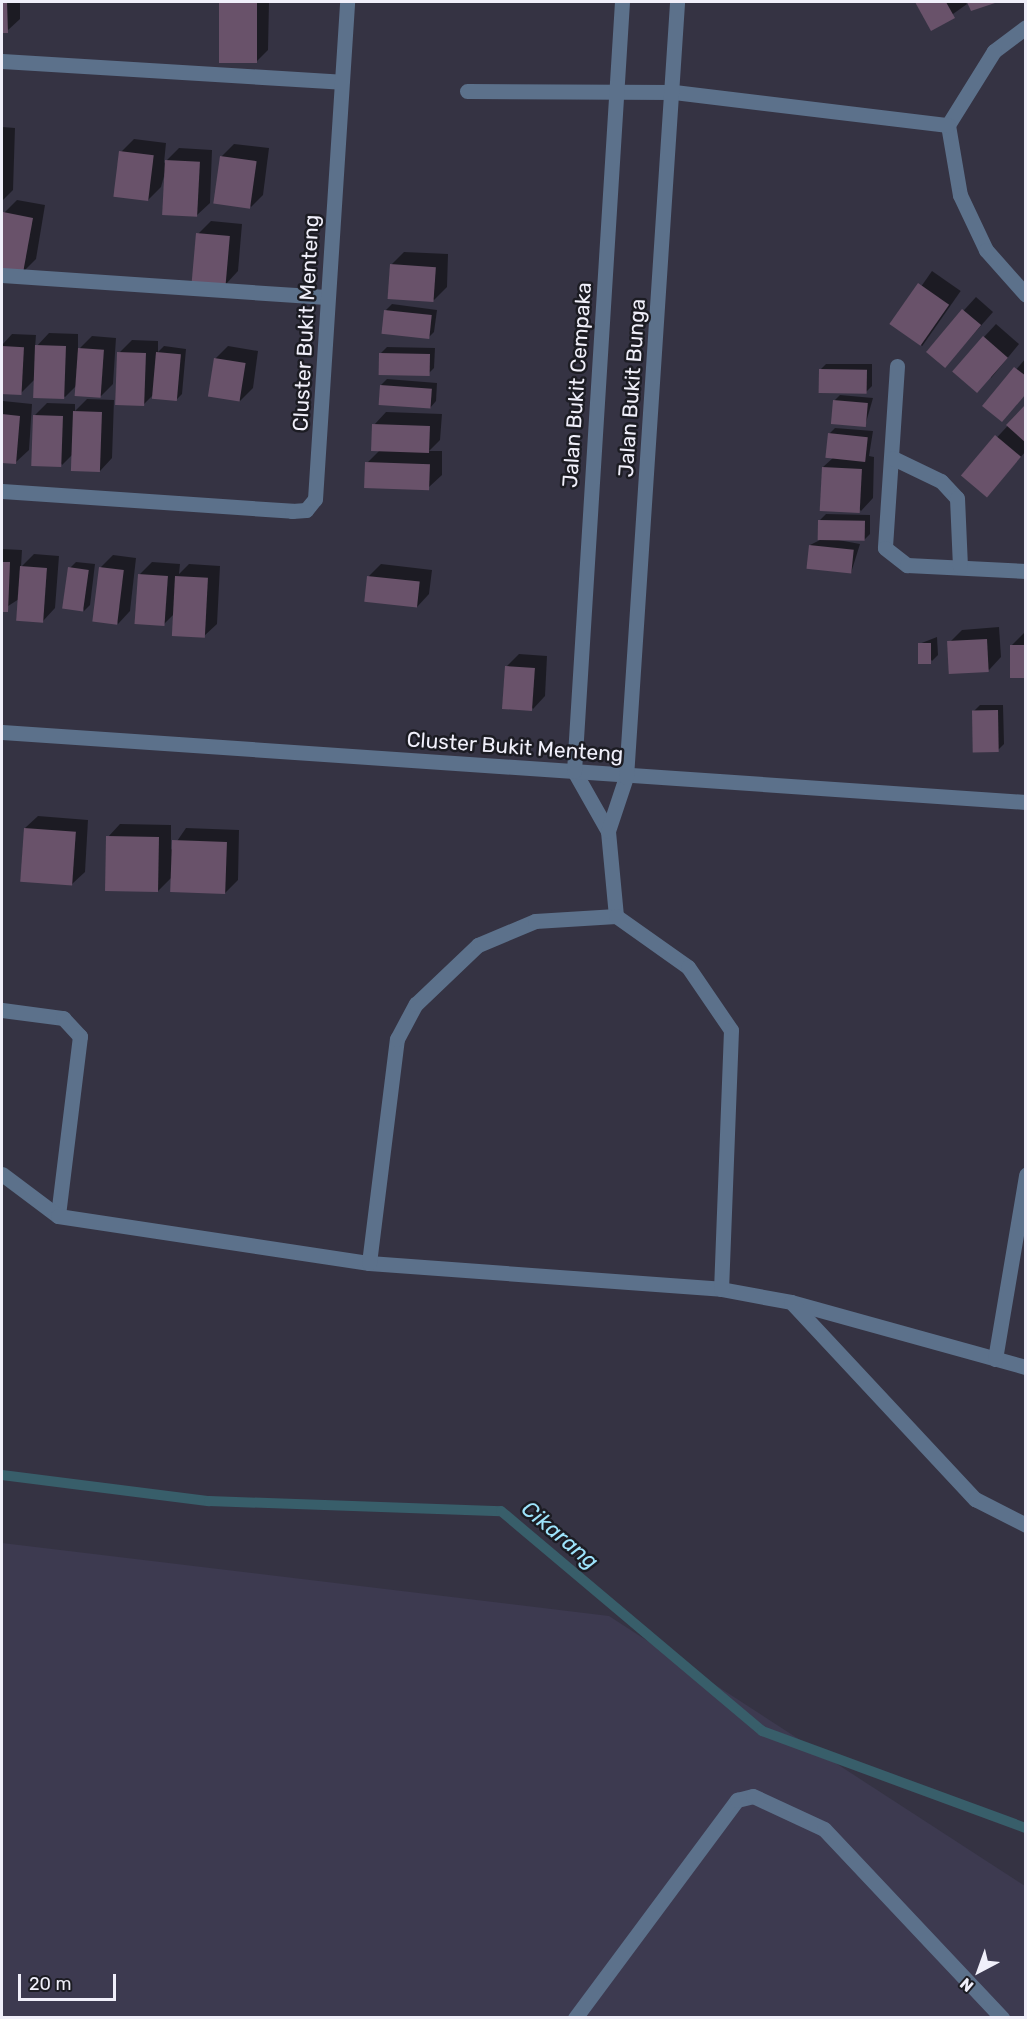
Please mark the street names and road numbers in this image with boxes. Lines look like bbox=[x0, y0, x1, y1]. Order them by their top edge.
street label: Cluster Bukit Menteng bbox=[288, 214, 324, 432]
street label: Jalan Bukit Cempaka bbox=[557, 281, 597, 489]
street label: Jalan Bukit Bunga bbox=[613, 298, 651, 478]
street label: Cluster Bukit Menteng bbox=[406, 727, 624, 767]

